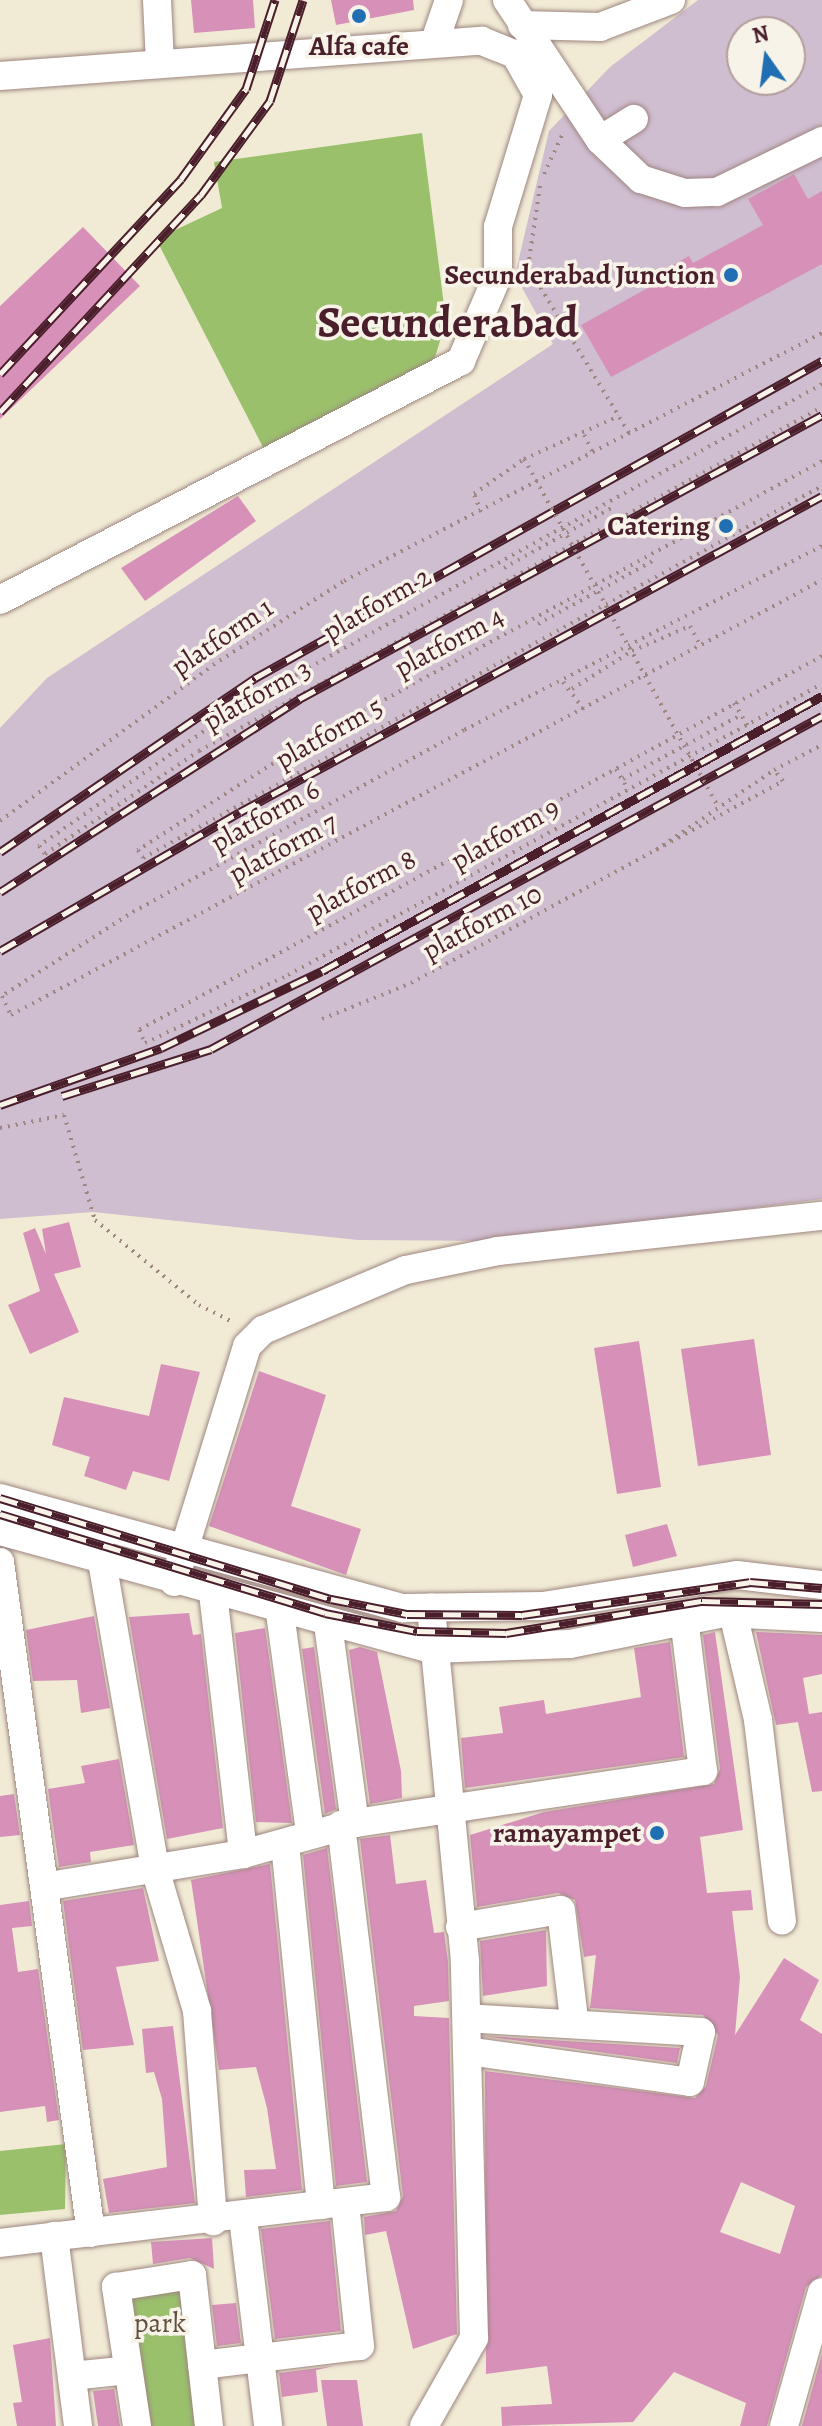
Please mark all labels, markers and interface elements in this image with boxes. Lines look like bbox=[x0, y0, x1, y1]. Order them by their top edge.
marker: Alfa cafe bbox=[350, 7, 368, 25]
north arrow bbox=[726, 16, 806, 96]
text: N bbox=[749, 18, 772, 51]
place label: Alfa cafe bbox=[309, 29, 409, 63]
place label: Secunderabad Junction bbox=[444, 258, 715, 292]
marker: Secunderabad Junction bbox=[722, 266, 740, 284]
district label: Secunderabad bbox=[317, 296, 579, 348]
place label: Catering bbox=[607, 509, 710, 543]
marker: Catering bbox=[717, 517, 735, 535]
street label: platform 2 bbox=[317, 560, 437, 648]
street label: platform 1 bbox=[165, 591, 279, 683]
street label: platform 4 bbox=[389, 599, 509, 685]
street label: platform 3 bbox=[197, 652, 317, 738]
street label: platform 5 bbox=[269, 690, 389, 776]
street label: platform 6 bbox=[205, 772, 325, 860]
street label: platform 9 bbox=[445, 790, 565, 878]
street label: platform 7 bbox=[223, 805, 343, 891]
street label: platform 8 bbox=[300, 842, 422, 928]
street label: platform 10 bbox=[416, 876, 548, 968]
place label: ramayampet bbox=[493, 1816, 641, 1850]
marker: ramayampet bbox=[648, 1824, 666, 1842]
park label: park bbox=[134, 2306, 186, 2340]

